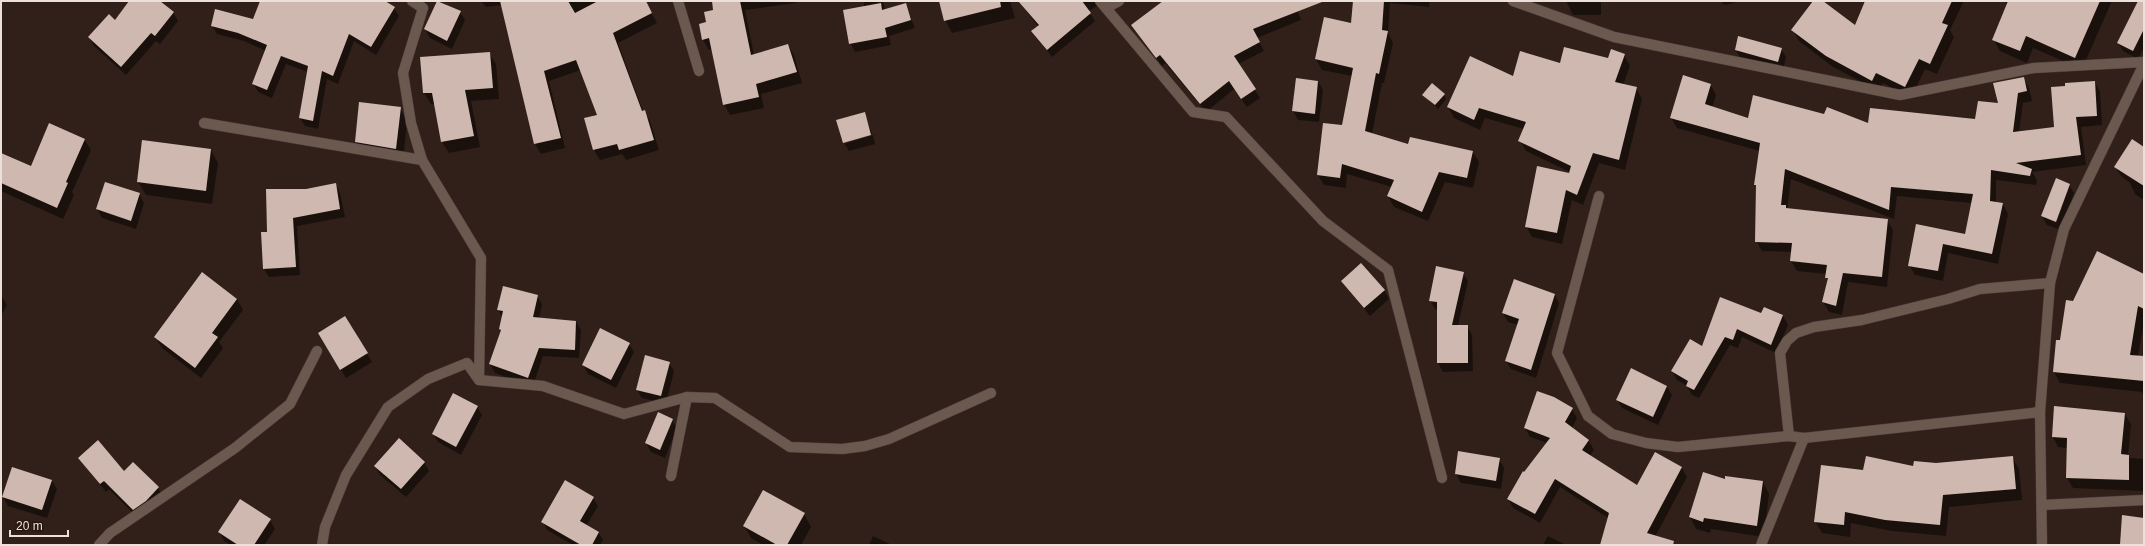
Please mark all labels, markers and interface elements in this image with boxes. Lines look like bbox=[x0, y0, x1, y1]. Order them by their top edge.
scale bar bbox=[10, 512, 68, 538]
text: 20 m bbox=[16, 519, 43, 533]

